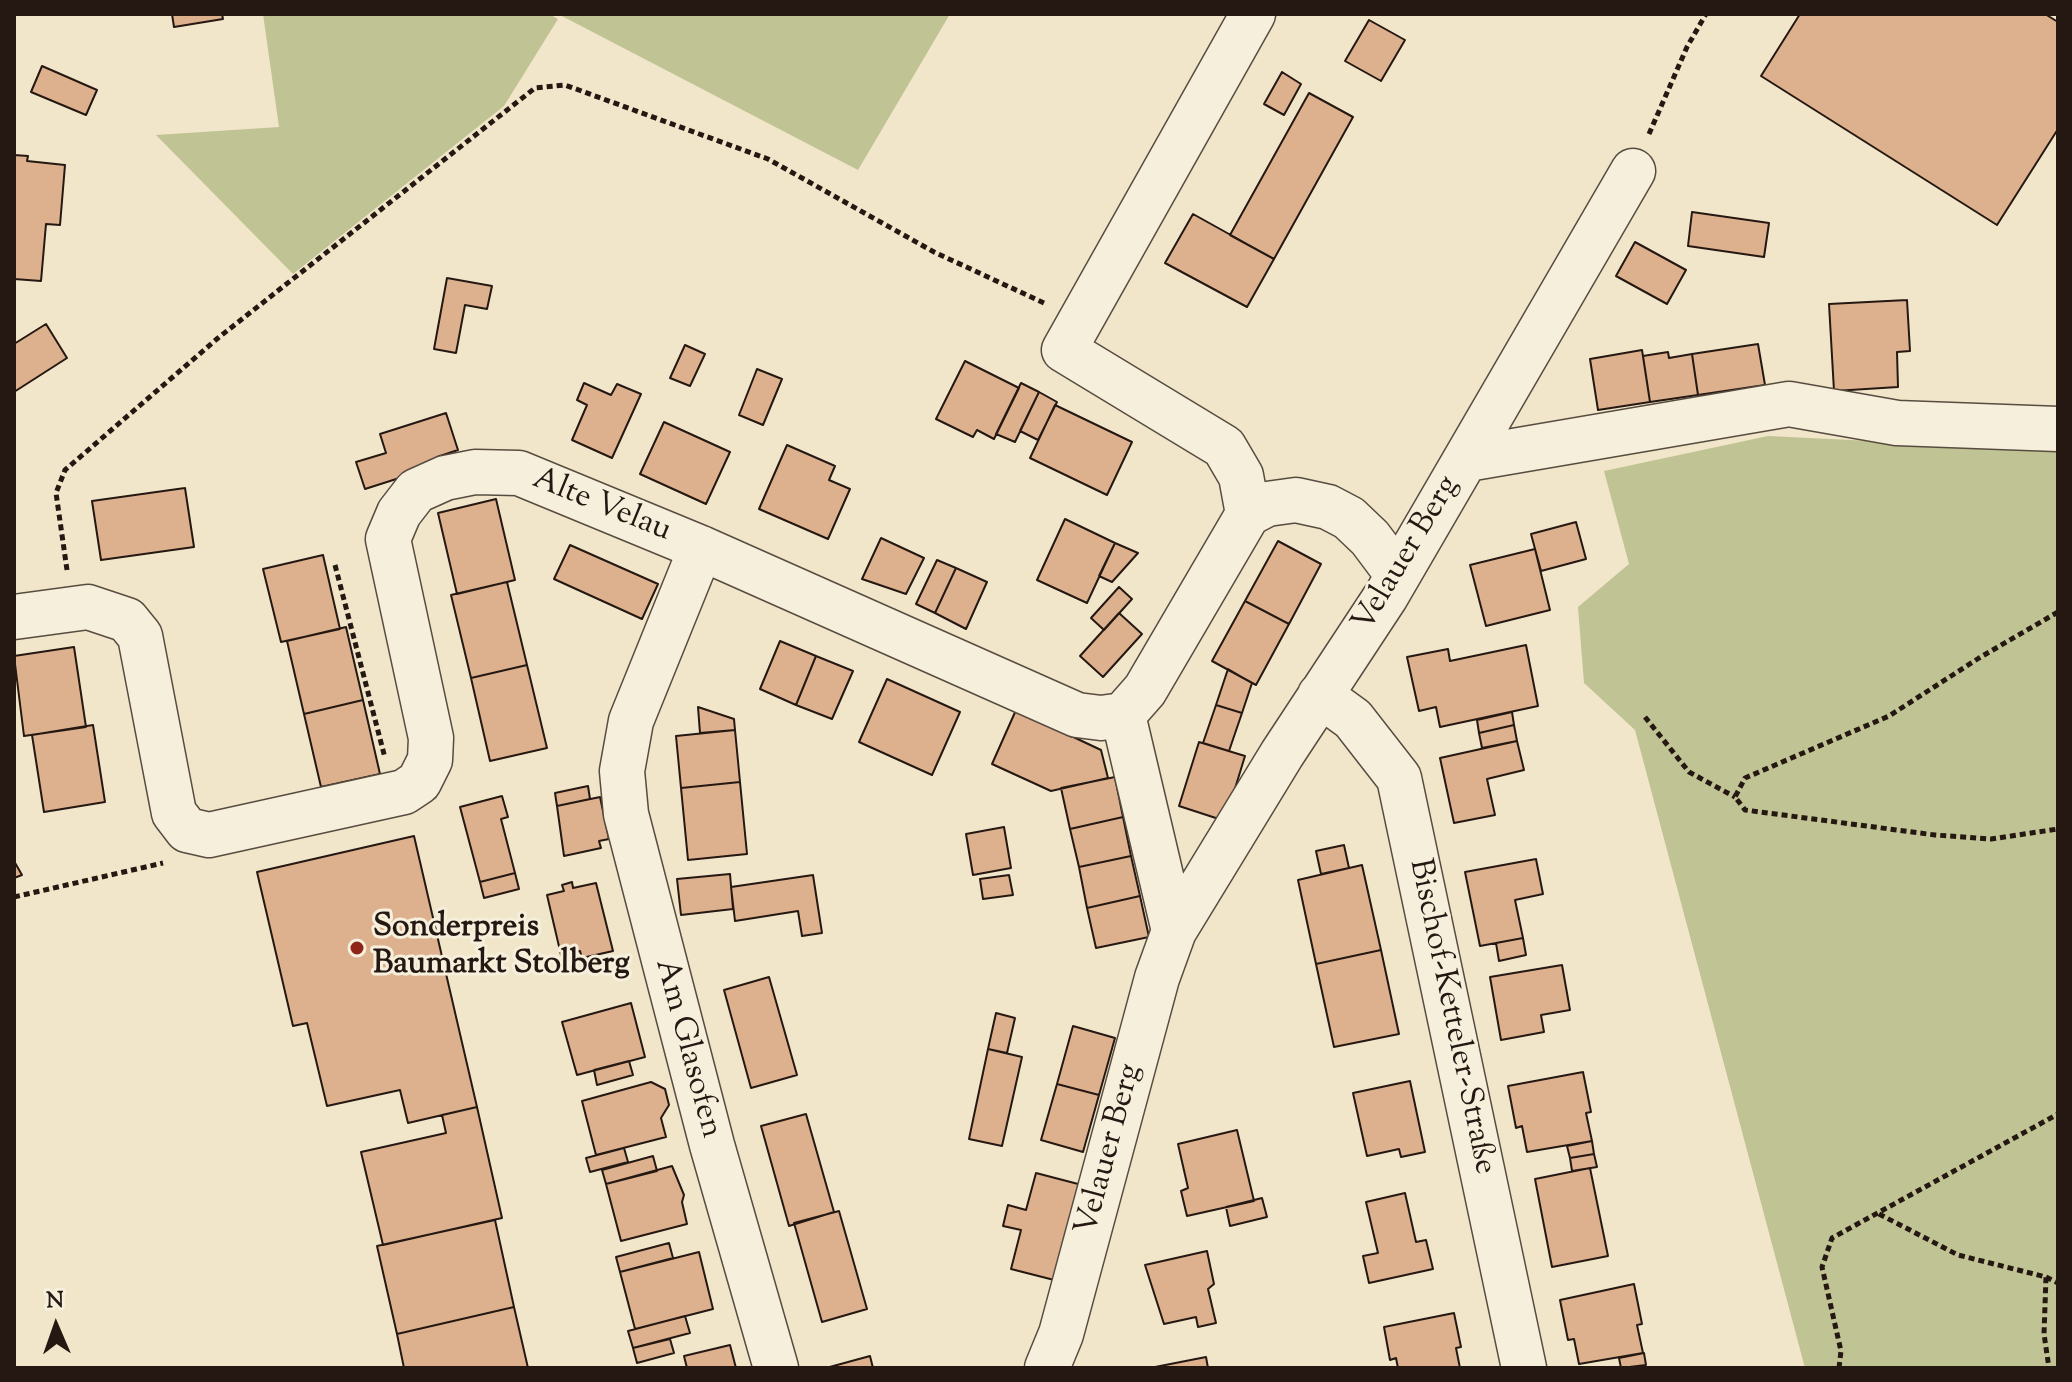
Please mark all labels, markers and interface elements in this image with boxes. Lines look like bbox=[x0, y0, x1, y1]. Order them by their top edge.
street label: Alte Velau bbox=[526, 462, 676, 552]
street label: Velauer Berg bbox=[1346, 470, 1470, 640]
street label: Bischof-Ketteler-Straße bbox=[1398, 856, 1502, 1178]
place label: Sonderpreis Baumarkt Stolberg bbox=[373, 911, 630, 986]
marker: Sonderpreis Baumarkt Stolberg bbox=[348, 939, 366, 957]
street label: Am Glasofen bbox=[644, 955, 728, 1143]
street label: Velauer Berg bbox=[1070, 1060, 1152, 1240]
north arrow bbox=[16, 1286, 96, 1366]
text: N bbox=[46, 1286, 64, 1318]

